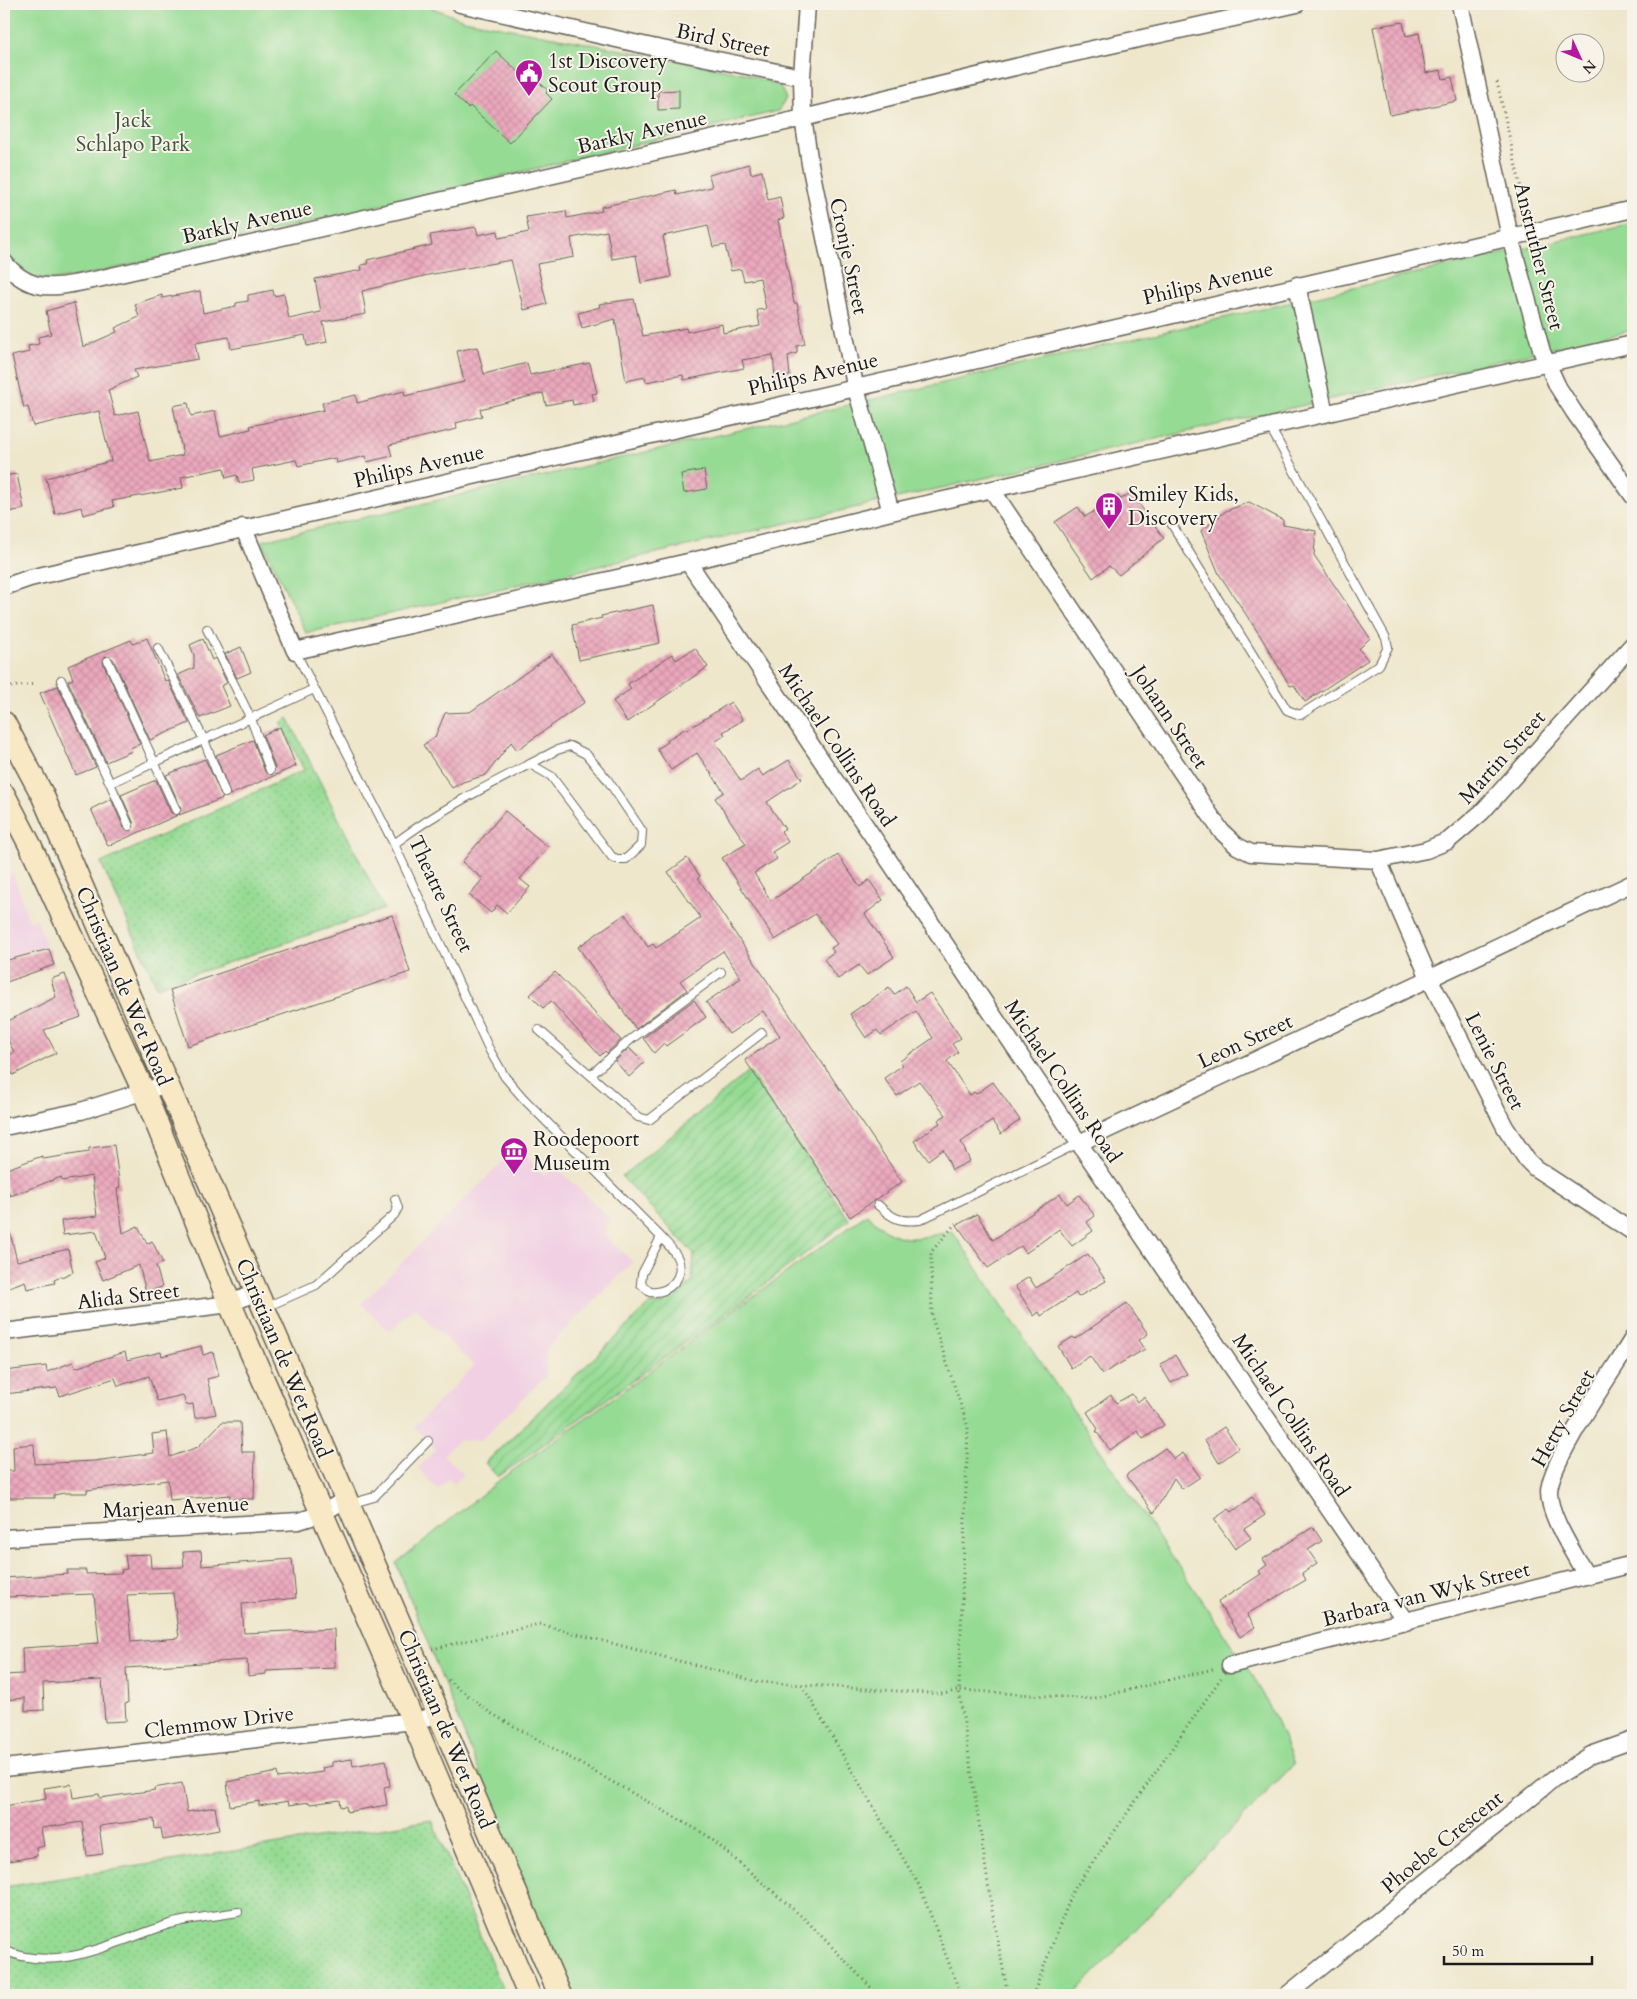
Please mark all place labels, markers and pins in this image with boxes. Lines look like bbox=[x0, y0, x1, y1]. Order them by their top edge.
place label: 1st Discovery Scout Group bbox=[548, 47, 668, 100]
public building icon: 1st Discovery Scout Group bbox=[514, 58, 544, 97]
place label: Smiley Kids, Discovery bbox=[1128, 480, 1239, 533]
building icon: Smiley Kids, Discovery bbox=[1094, 491, 1124, 530]
place label: Roodepoort Museum bbox=[533, 1125, 640, 1178]
museum icon: Roodepoort Museum bbox=[499, 1136, 529, 1175]

